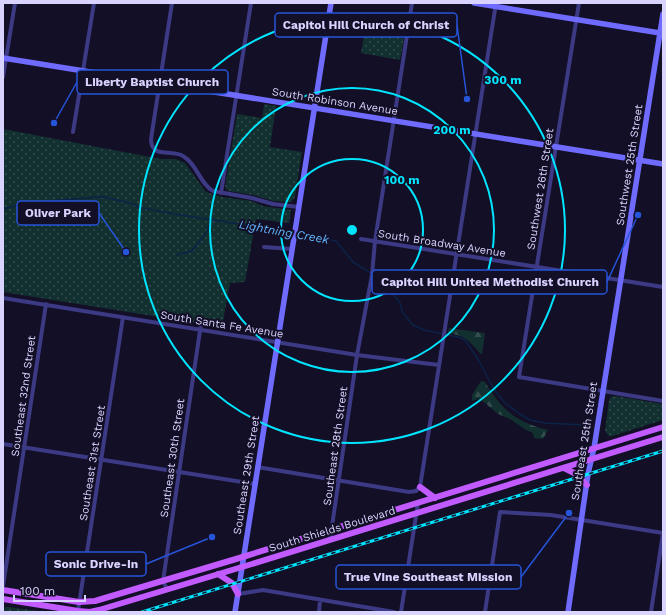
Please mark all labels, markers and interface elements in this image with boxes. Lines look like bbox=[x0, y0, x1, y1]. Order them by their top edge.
callout: Capitol Hill Church of Christ bbox=[275, 13, 457, 37]
text: Capitol Hill Church of Christ bbox=[283, 18, 450, 32]
callout: Liberty Baptist Church bbox=[77, 70, 228, 94]
text: 300 m bbox=[484, 73, 522, 87]
text: Liberty Baptist Church bbox=[85, 75, 219, 89]
street label: South Robinson Avenue bbox=[271, 85, 399, 118]
street label: Southwest 25th Street bbox=[614, 103, 646, 227]
text: 200 m bbox=[433, 123, 471, 137]
street label: Southwest 26th Street bbox=[524, 127, 557, 251]
text: 100 m bbox=[384, 173, 420, 187]
callout: Oliver Park bbox=[17, 201, 99, 225]
text: Oliver Park bbox=[25, 206, 91, 220]
water label: Lightning Creek bbox=[238, 217, 331, 247]
centre of rings bbox=[345, 223, 359, 237]
street label: South Broadway Avenue bbox=[377, 227, 507, 260]
callout: Capitol Hill United Methodist Church bbox=[372, 270, 607, 294]
text: Capitol Hill United Methodist Church bbox=[381, 275, 599, 289]
street label: South Santa Fe Avenue bbox=[159, 308, 284, 341]
street label: Southeast 32nd Street bbox=[9, 334, 38, 457]
street label: Southeast 25th Street bbox=[569, 381, 600, 501]
street label: Southeast 28th Street bbox=[321, 385, 350, 506]
street label: Southeast 30th Street bbox=[158, 397, 187, 518]
street label: Southeast 31st Street bbox=[77, 404, 108, 522]
street label: Southeast 29th Street bbox=[231, 414, 262, 535]
street label: South Shields Boulevard bbox=[267, 504, 397, 555]
callout: Sonic Drive-In bbox=[46, 552, 146, 576]
text: Sonic Drive-In bbox=[54, 557, 138, 571]
callout: True Vine Southeast Mission bbox=[336, 565, 521, 589]
text: True Vine Southeast Mission bbox=[344, 570, 512, 584]
scale bar bbox=[14, 577, 85, 603]
text: 100 m bbox=[20, 584, 55, 598]

